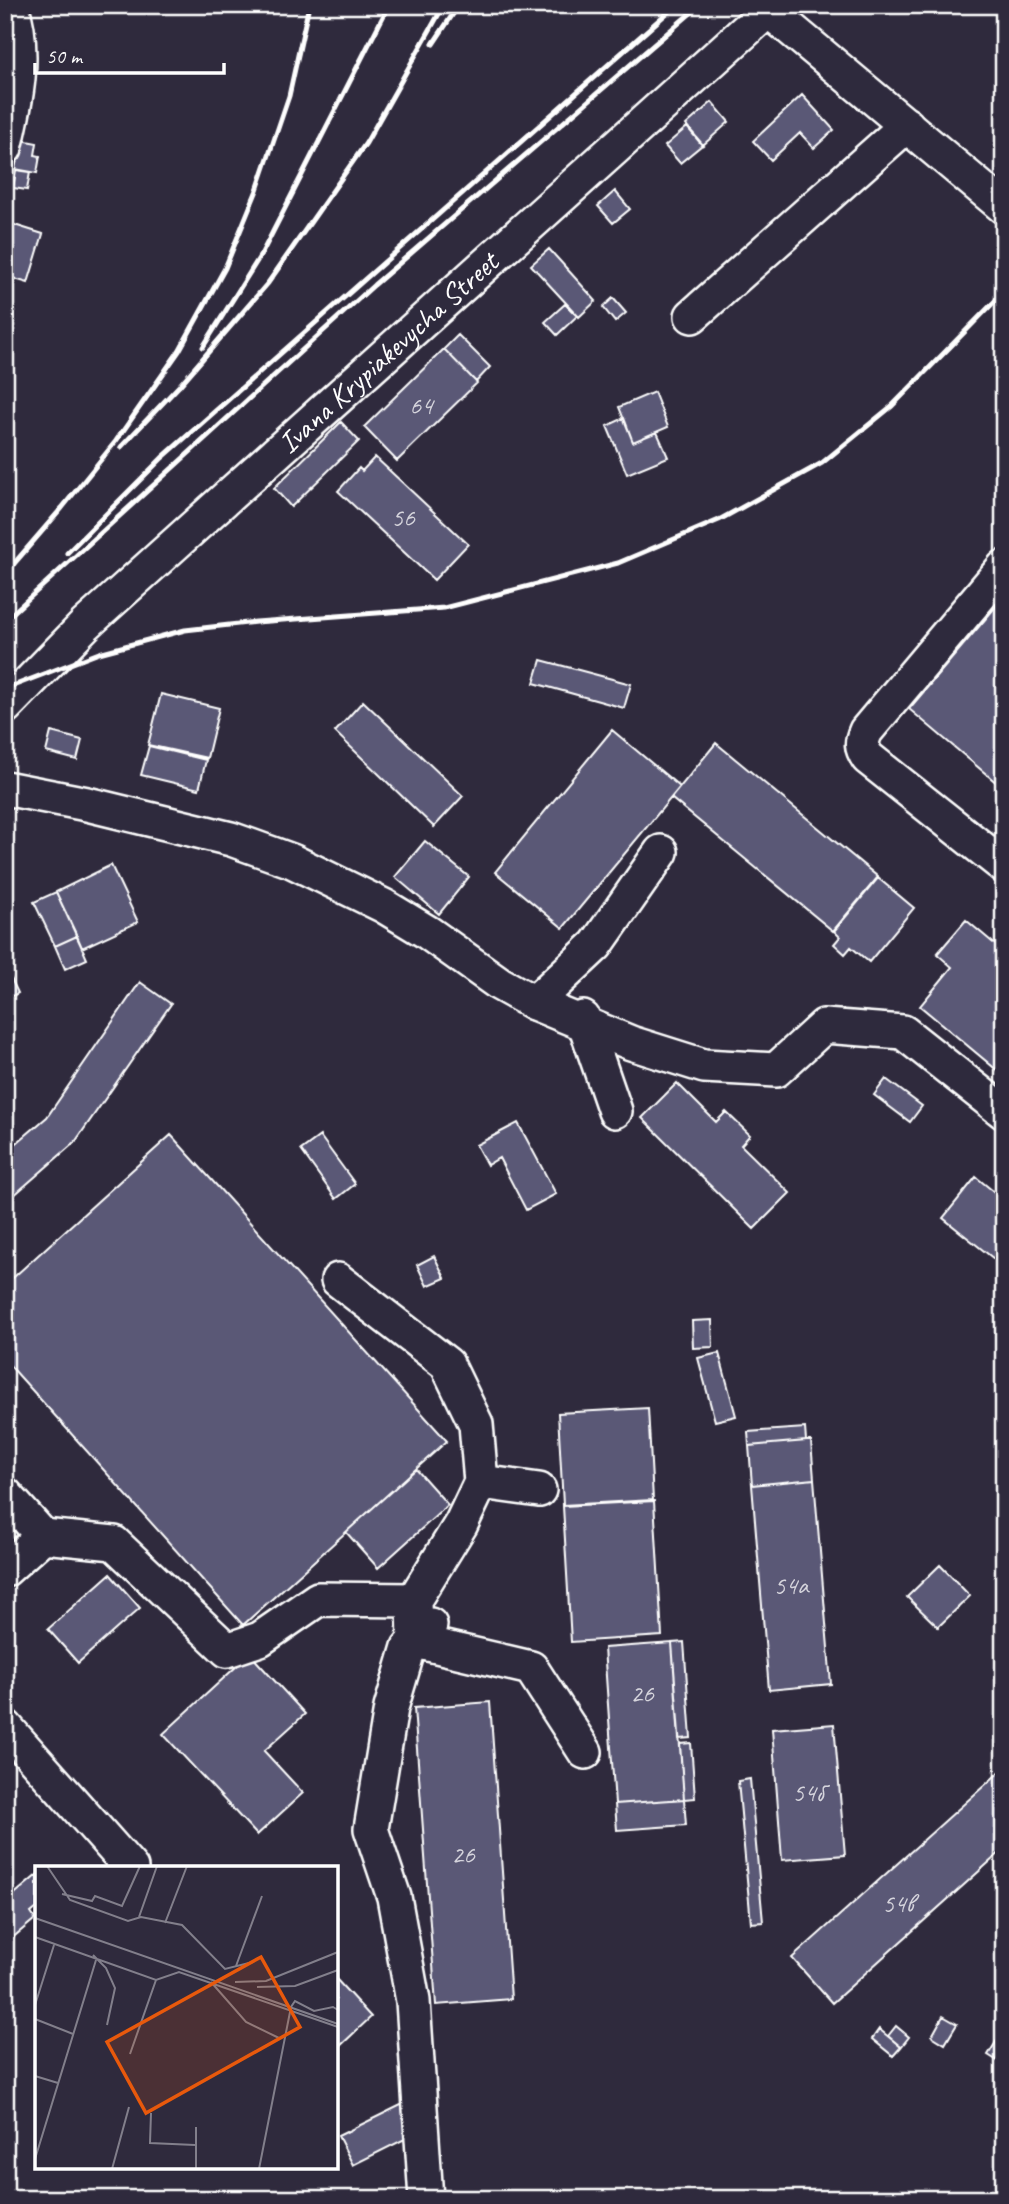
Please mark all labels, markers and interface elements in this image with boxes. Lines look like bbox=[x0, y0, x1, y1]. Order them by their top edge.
scale bar bbox=[35, 32, 224, 76]
text: 50 m bbox=[46, 43, 84, 69]
street label: Ivana Krypiakevycha Street bbox=[270, 241, 508, 461]
house number: 64 bbox=[409, 389, 435, 422]
house number: 56 bbox=[391, 501, 416, 534]
house number: 54а bbox=[774, 1569, 810, 1602]
house number: 26 bbox=[630, 1677, 655, 1710]
house number: 54б bbox=[792, 1776, 831, 1809]
house number: 26 bbox=[451, 1838, 476, 1871]
inset map bbox=[35, 1866, 338, 2169]
house number: 54в bbox=[882, 1887, 920, 1920]

